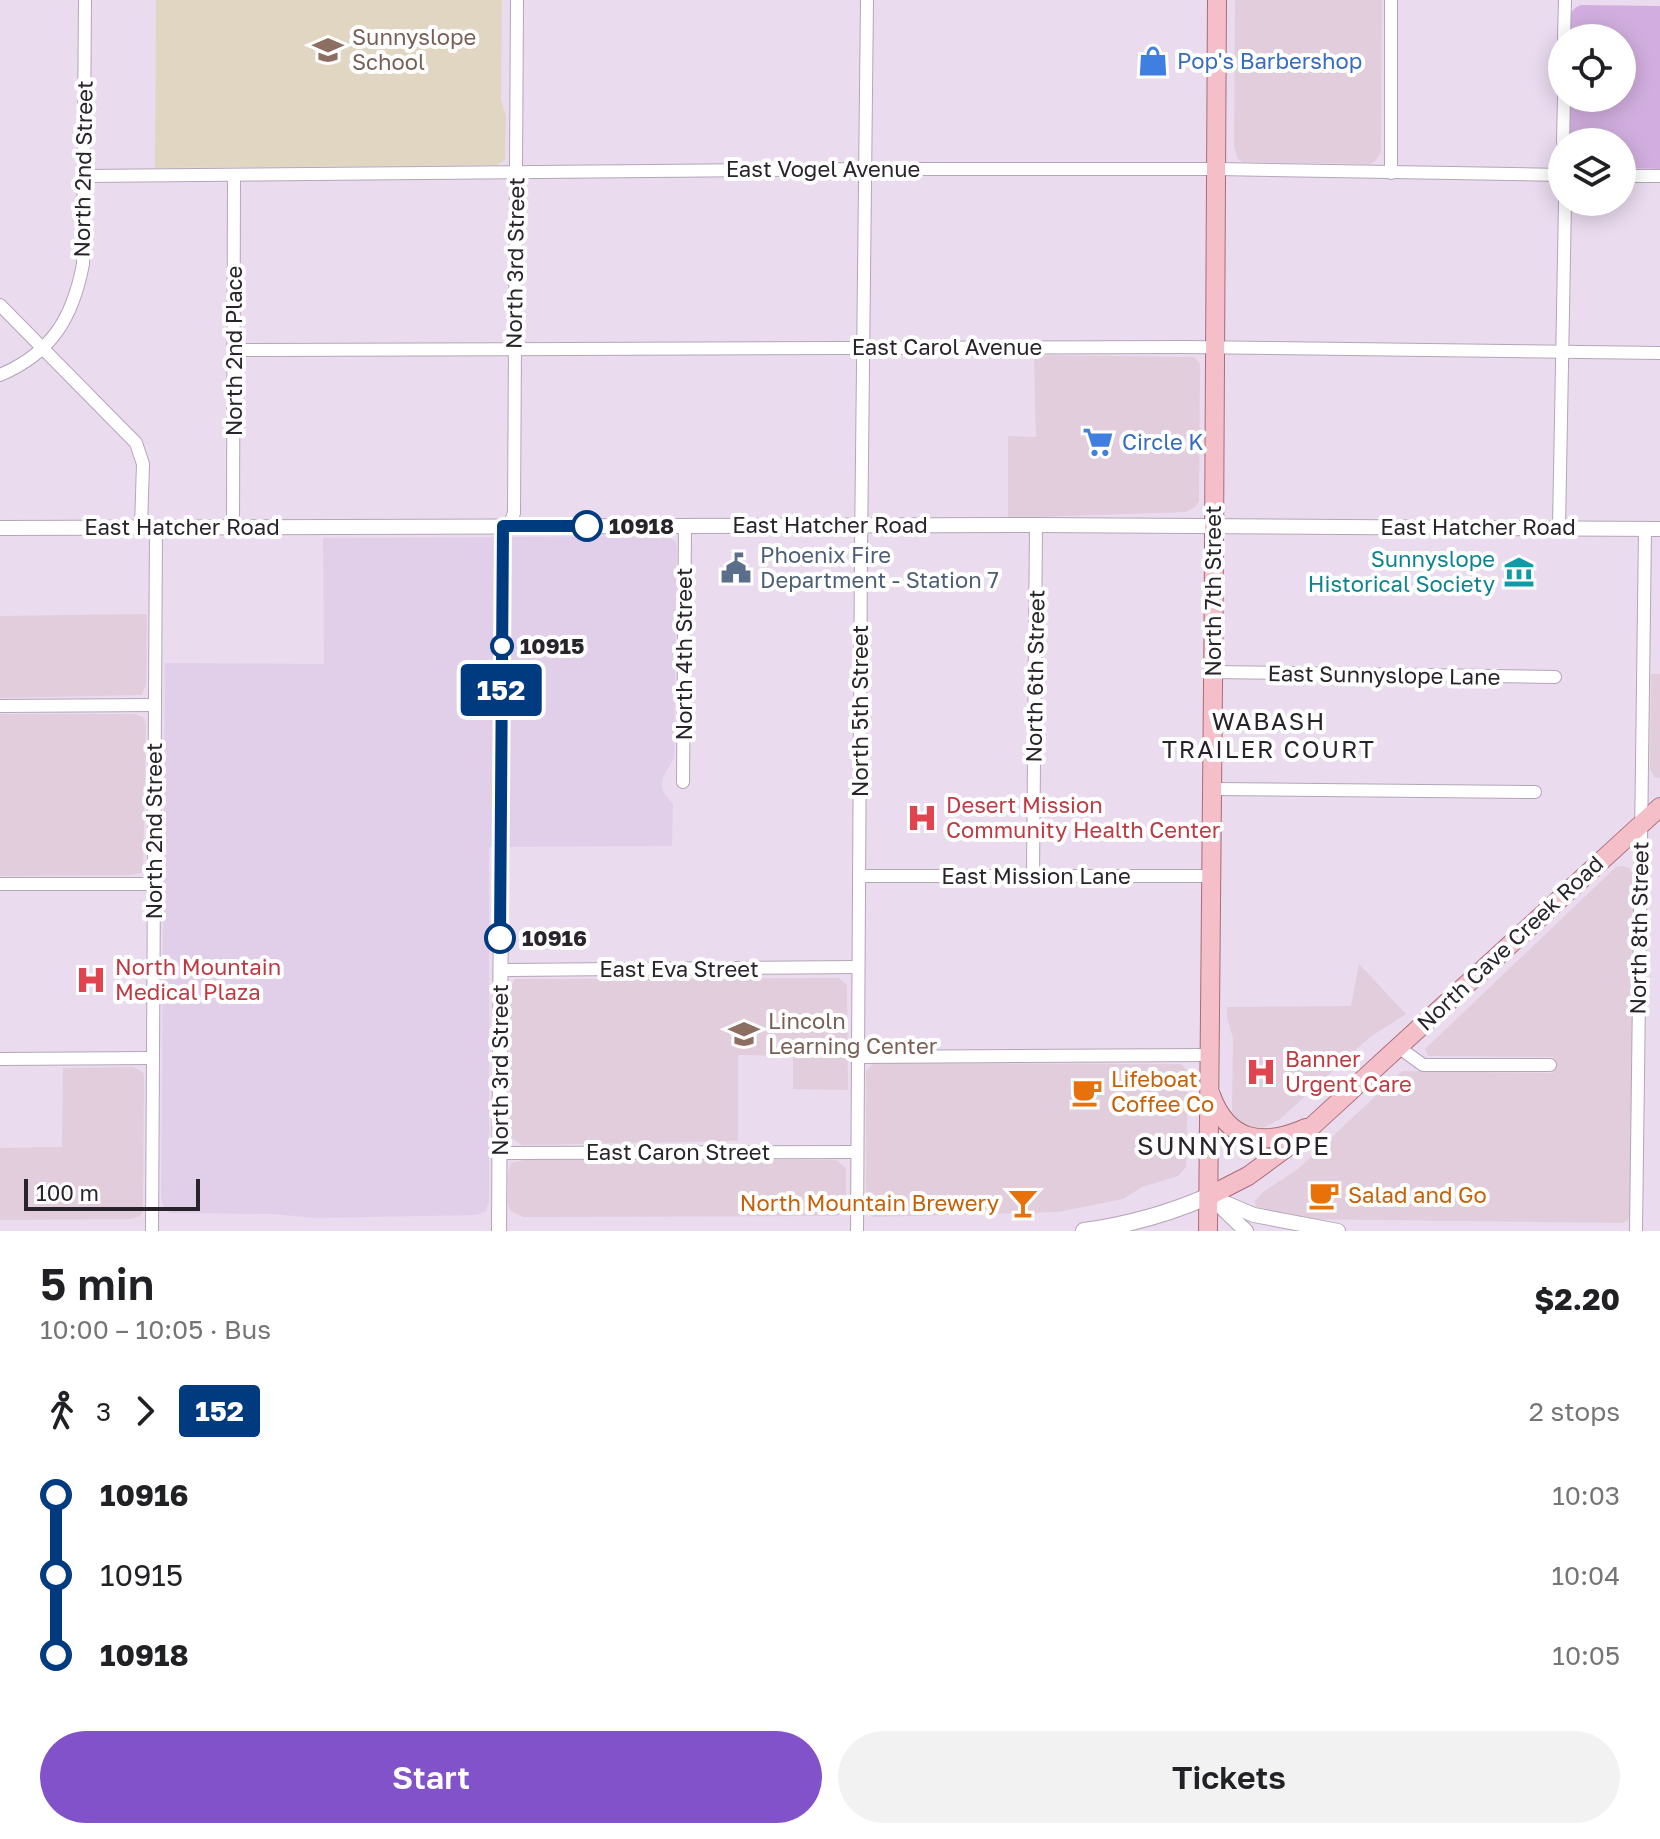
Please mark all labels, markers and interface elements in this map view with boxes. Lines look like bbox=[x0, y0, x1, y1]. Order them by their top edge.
place label: Sunnyslope School bbox=[352, 23, 476, 75]
map controls bbox=[1548, 24, 1636, 216]
button: locate bbox=[1548, 24, 1636, 112]
school or university icon: Sunnyslope School bbox=[311, 33, 345, 67]
shop icon: Pop's Barbershop bbox=[1136, 44, 1170, 78]
place label: Pop's Barbershop bbox=[1177, 47, 1362, 74]
street label: North 2nd Street bbox=[67, 80, 98, 258]
button: layers bbox=[1548, 128, 1636, 216]
street label: East Vogel Avenue bbox=[726, 155, 920, 182]
street label: North 3rd Street bbox=[499, 177, 530, 349]
street label: North 2nd Place bbox=[220, 266, 247, 436]
street label: East Carol Avenue bbox=[852, 333, 1042, 360]
supermarket icon: Circle K bbox=[1081, 425, 1115, 459]
place label: Circle K bbox=[1122, 428, 1203, 455]
street label: North 7th Street bbox=[1199, 505, 1226, 677]
marker: 10918 bbox=[572, 511, 602, 541]
street label: East Hatcher Road bbox=[732, 511, 928, 538]
place label: 10918 bbox=[609, 512, 674, 539]
street label: East Hatcher Road bbox=[84, 513, 280, 540]
street label: East Hatcher Road bbox=[1380, 513, 1576, 540]
place label: Phoenix Fire Department - Station 7 bbox=[760, 541, 999, 593]
place label: Sunnyslope Historical Society bbox=[1308, 545, 1495, 597]
public building icon: Phoenix Fire Department - Station 7 bbox=[719, 551, 753, 585]
museum icon: Sunnyslope Historical Society bbox=[1502, 555, 1536, 589]
street label: North 4th Street bbox=[670, 567, 697, 741]
street label: North 6th Street bbox=[1019, 589, 1050, 763]
street label: North 5th Street bbox=[846, 625, 873, 797]
place label: 10915 bbox=[520, 632, 584, 659]
marker: 10915 bbox=[491, 635, 513, 657]
street label: East Sunnyslope Lane bbox=[1267, 659, 1501, 690]
line badge: 152 bbox=[455, 664, 547, 716]
text: 152 bbox=[477, 673, 525, 706]
district label: WABASH TRAILER COURT bbox=[1162, 706, 1376, 763]
street label: North 2nd Street bbox=[140, 742, 167, 920]
place label: Desert Mission Community Health Center bbox=[946, 791, 1221, 843]
hospital icon: Desert Mission Community Health Center bbox=[905, 801, 939, 835]
street label: North 8th Street bbox=[1623, 841, 1654, 1015]
street label: North Cave Creek Road bbox=[1411, 849, 1608, 1036]
street label: East Mission Lane bbox=[941, 862, 1131, 889]
marker: 10916 bbox=[485, 923, 515, 953]
place label: 10916 bbox=[522, 924, 587, 951]
place label: North Mountain Medical Plaza bbox=[115, 953, 281, 1005]
street label: East Eva Street bbox=[599, 955, 759, 982]
hospital icon: North Mountain Medical Plaza bbox=[74, 963, 108, 997]
street label: North 3rd Street bbox=[486, 984, 513, 1156]
place label: Lincoln Learning Center bbox=[768, 1007, 938, 1059]
school or university icon: Lincoln Learning Center bbox=[727, 1017, 761, 1051]
place label: Banner Urgent Care bbox=[1285, 1045, 1412, 1097]
hospital icon: Banner Urgent Care bbox=[1244, 1055, 1278, 1089]
place label: Lifeboat Coffee Co bbox=[1111, 1065, 1214, 1117]
cafe icon: Lifeboat Coffee Co bbox=[1070, 1075, 1104, 1109]
district label: SUNNYSLOPE bbox=[1137, 1130, 1331, 1161]
street label: East Caron Street bbox=[586, 1138, 770, 1165]
scale bar bbox=[24, 1175, 200, 1211]
cafe icon: Salad and Go bbox=[1307, 1178, 1341, 1212]
text: 100 m bbox=[36, 1179, 99, 1206]
place label: Salad and Go bbox=[1348, 1181, 1487, 1208]
bar icon: North Mountain Brewery bbox=[1006, 1186, 1040, 1220]
place label: North Mountain Brewery bbox=[740, 1189, 999, 1216]
text: 5 min bbox=[40, 1257, 154, 1310]
text: $2.20 bbox=[1534, 1281, 1620, 1317]
text: 10:00 – 10:05 · Bus bbox=[40, 1314, 271, 1345]
icon: walk bbox=[40, 1389, 84, 1433]
icon: forward bbox=[123, 1389, 167, 1433]
text: 152 bbox=[195, 1394, 244, 1427]
text: 3 bbox=[96, 1396, 111, 1427]
text: 2 stops bbox=[1529, 1396, 1620, 1427]
text: 10916 bbox=[100, 1477, 189, 1513]
text: 10:03 bbox=[1552, 1480, 1620, 1511]
text: 10915 bbox=[100, 1557, 183, 1593]
text: 10:04 bbox=[1551, 1560, 1620, 1591]
text: 10918 bbox=[100, 1637, 189, 1673]
text: 10:05 bbox=[1552, 1640, 1620, 1671]
button: Start bbox=[40, 1731, 822, 1823]
button: Tickets bbox=[838, 1731, 1620, 1823]

